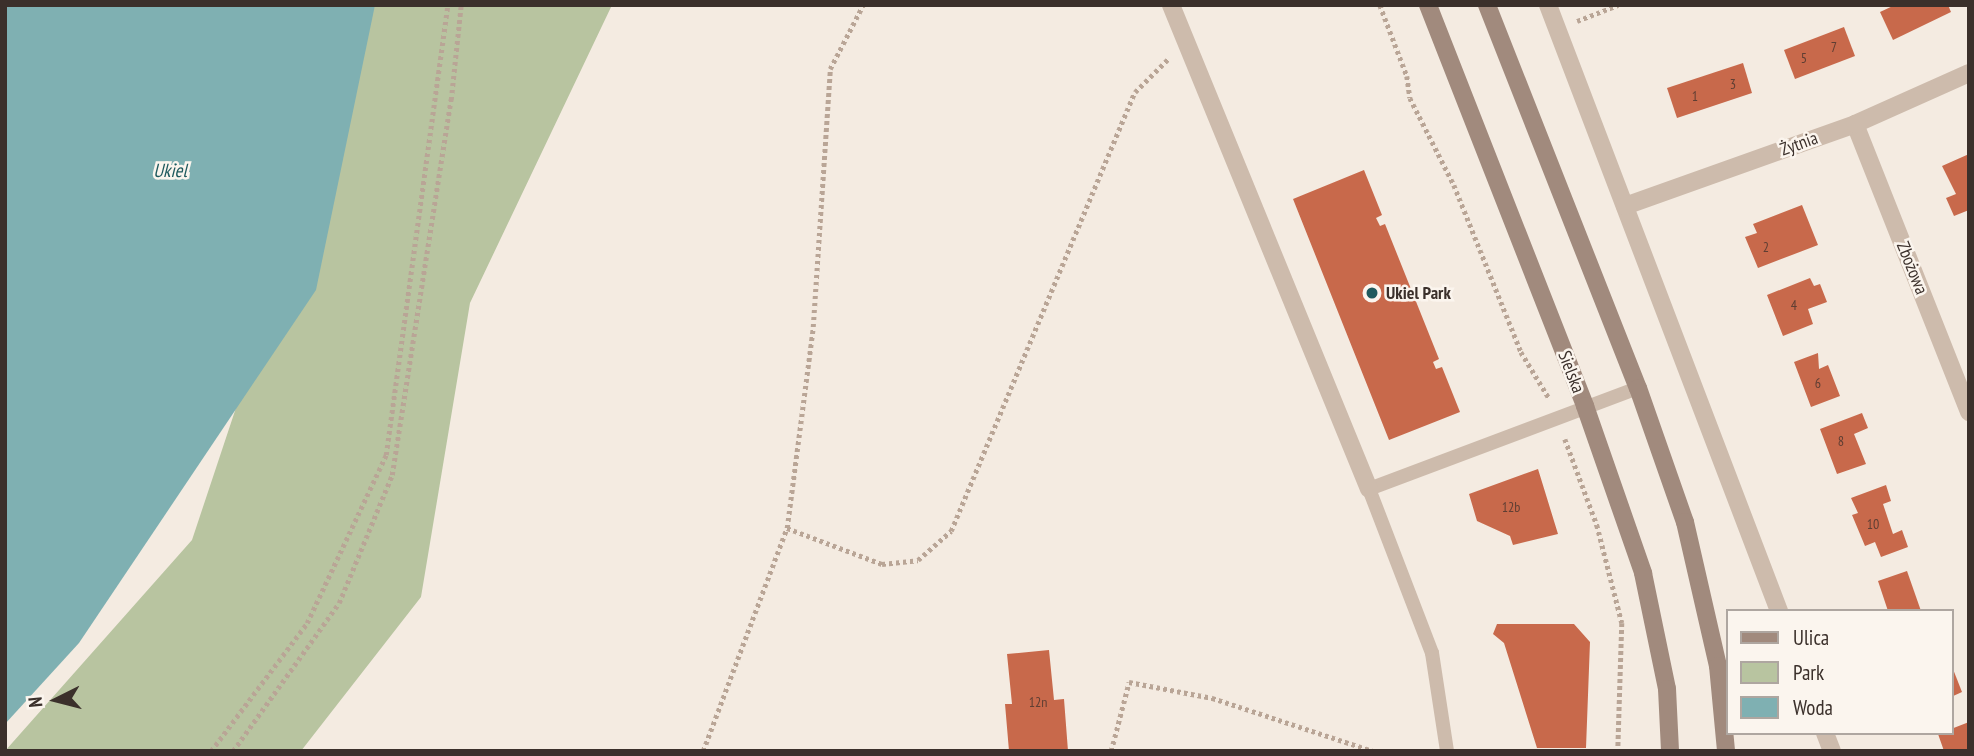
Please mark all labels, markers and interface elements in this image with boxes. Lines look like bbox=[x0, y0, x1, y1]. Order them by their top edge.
house number: 7 bbox=[1831, 39, 1837, 55]
house number: 5 bbox=[1801, 50, 1807, 66]
house number: 3 bbox=[1730, 76, 1736, 92]
house number: 1 bbox=[1692, 88, 1698, 104]
street label: Żytnia bbox=[1777, 127, 1821, 161]
water label: Ukiel bbox=[153, 160, 187, 182]
street label: Zbożowa bbox=[1892, 238, 1932, 298]
house number: 2 bbox=[1763, 239, 1769, 255]
place label: Ukiel Park bbox=[1386, 282, 1451, 304]
marker: Ukiel Park bbox=[1364, 285, 1380, 301]
house number: 4 bbox=[1791, 297, 1797, 313]
street label: Sielska bbox=[1553, 348, 1589, 396]
house number: 6 bbox=[1815, 375, 1821, 391]
house number: 8 bbox=[1838, 433, 1844, 449]
house number: 12b bbox=[1502, 499, 1520, 515]
house number: 10 bbox=[1867, 516, 1879, 532]
legend bbox=[1726, 609, 1953, 735]
text: Ulica bbox=[1793, 624, 1829, 651]
text: Park bbox=[1793, 659, 1824, 686]
north arrow bbox=[21, 665, 91, 735]
house number: 12n bbox=[1029, 694, 1047, 710]
text: Woda bbox=[1793, 694, 1833, 721]
text: N bbox=[23, 696, 48, 709]

